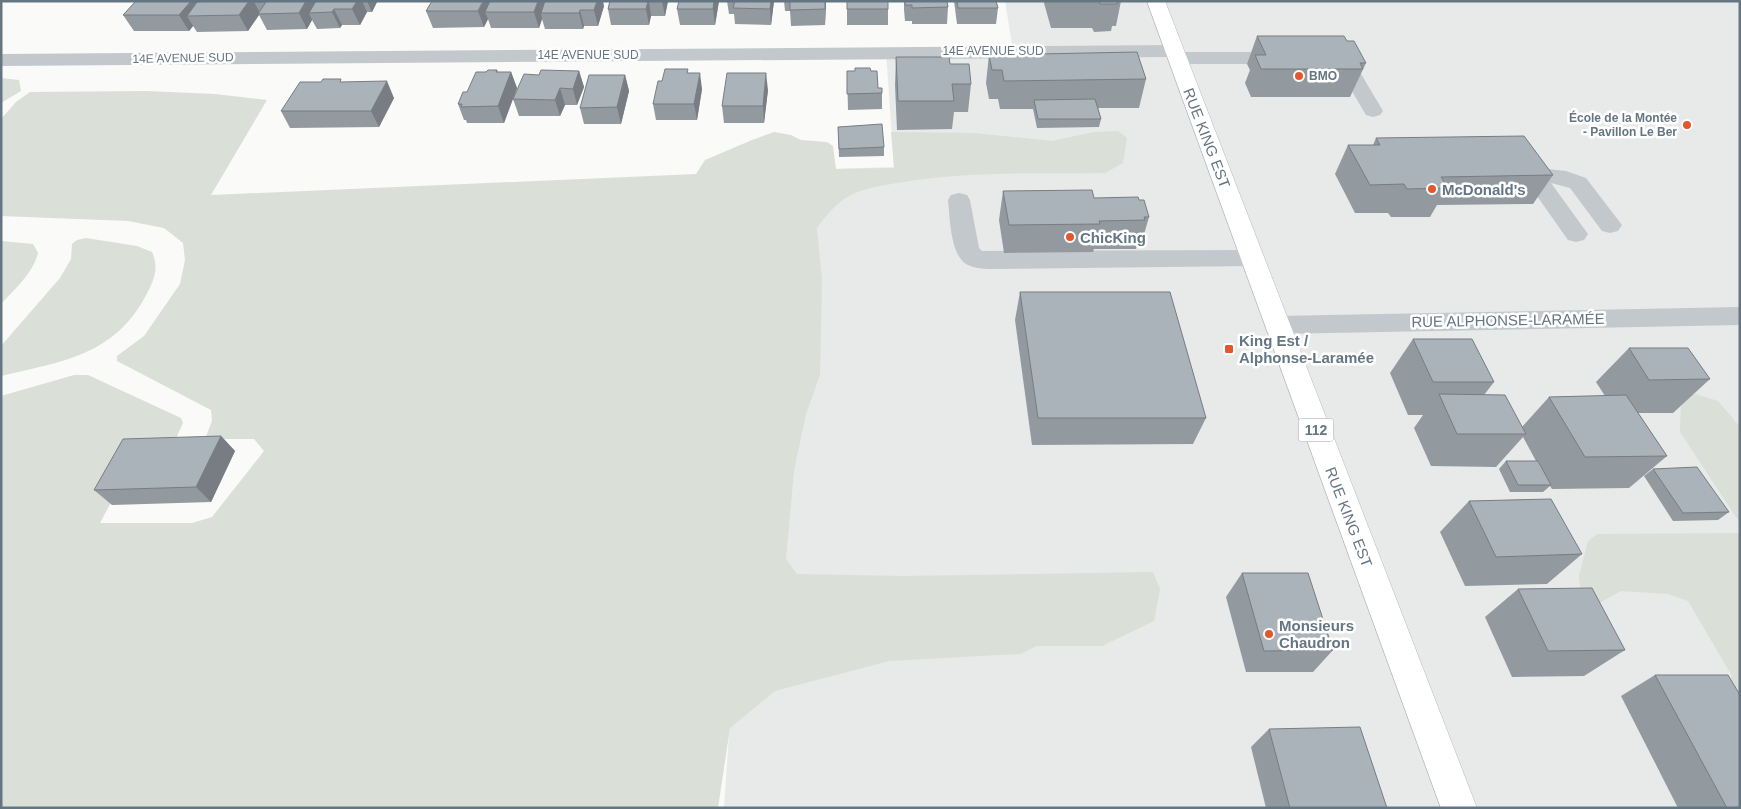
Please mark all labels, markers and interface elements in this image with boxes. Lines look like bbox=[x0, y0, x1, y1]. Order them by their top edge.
street label: 14E AVENUE SUD bbox=[942, 44, 1044, 58]
street label: 14E AVENUE SUD bbox=[537, 48, 639, 62]
street label: 14E AVENUE SUD bbox=[132, 50, 234, 66]
place label: BMO bbox=[1309, 69, 1337, 83]
marker: BMO bbox=[1293, 70, 1305, 82]
street label: RUE KING EST bbox=[1180, 86, 1234, 190]
place label: École de la Montée - Pavillon Le Ber bbox=[1569, 110, 1677, 139]
marker: École de la Montée - Pavillon Le Ber bbox=[1681, 119, 1693, 131]
place label: McDonald's bbox=[1442, 181, 1526, 198]
marker: McDonald's bbox=[1426, 183, 1438, 195]
place label: ChicKing bbox=[1080, 229, 1146, 246]
marker: ChicKing bbox=[1064, 231, 1076, 243]
street label: RUE ALPHONSE-LARAMÉE bbox=[1411, 310, 1605, 330]
place label: King Est / Alphonse-Laramée bbox=[1239, 332, 1374, 366]
marker: King Est / Alphonse-Laramée bbox=[1223, 343, 1235, 355]
road number: 112 bbox=[1298, 418, 1334, 442]
street label: RUE KING EST bbox=[1322, 465, 1376, 569]
place label: Monsieurs Chaudron bbox=[1279, 617, 1354, 651]
marker: Monsieurs Chaudron bbox=[1263, 628, 1275, 640]

